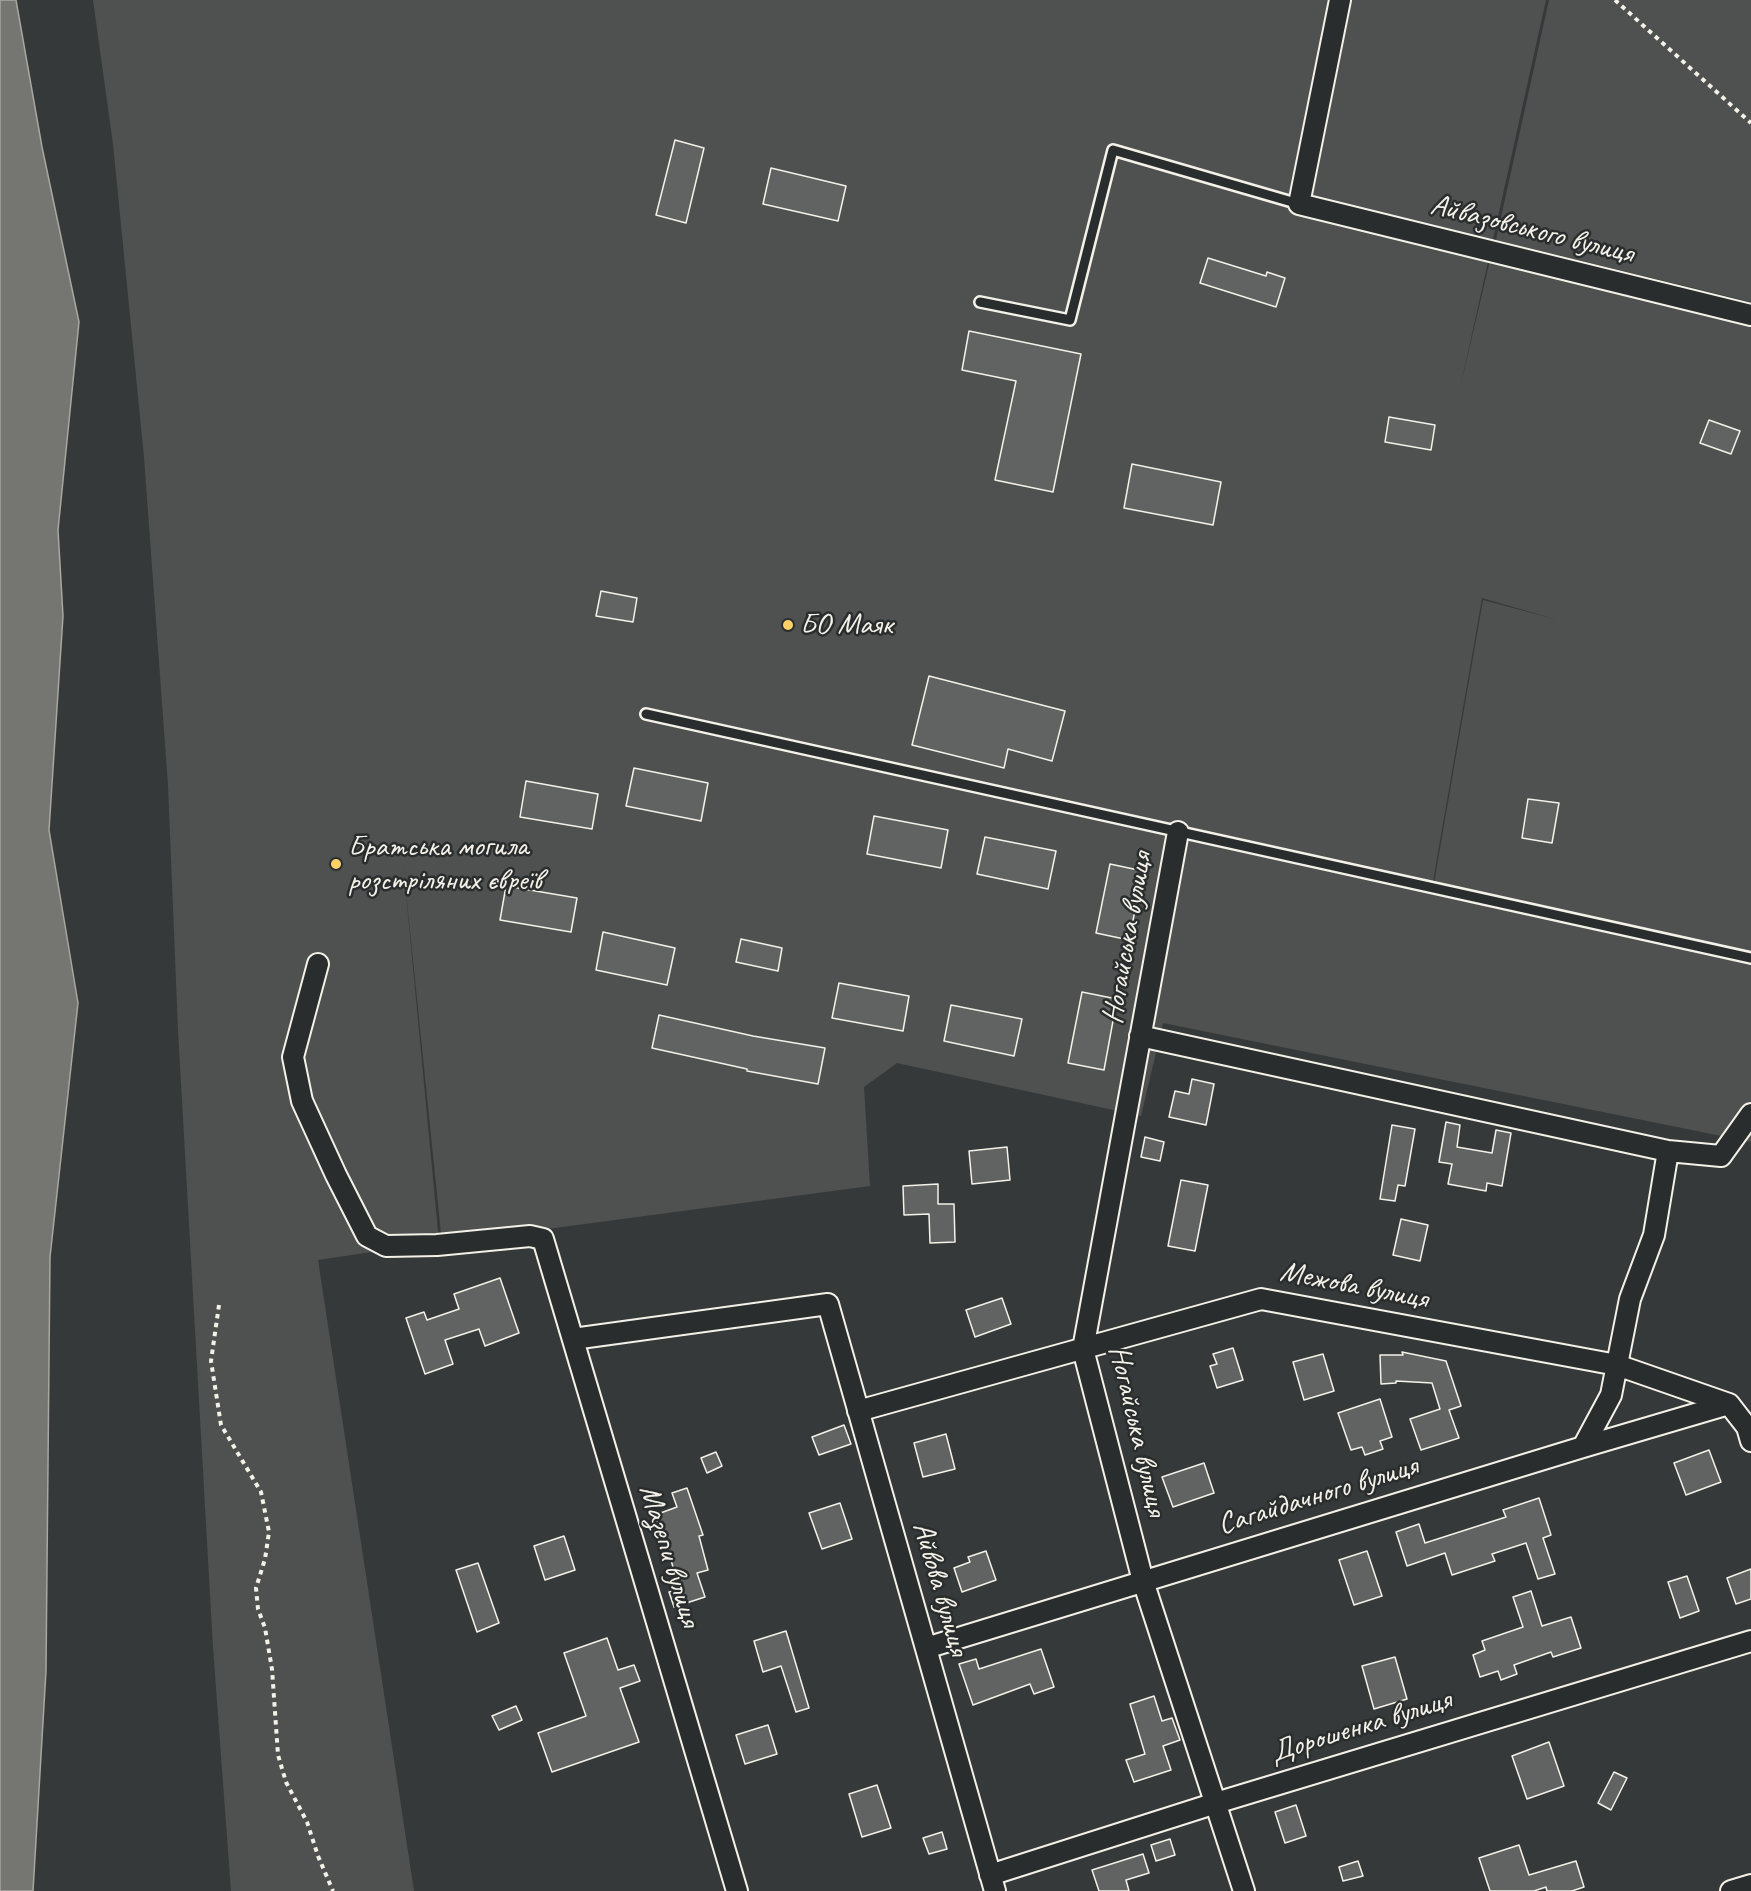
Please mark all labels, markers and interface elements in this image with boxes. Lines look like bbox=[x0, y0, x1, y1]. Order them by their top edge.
street label: Айвазовського вулиця bbox=[1427, 187, 1637, 273]
place label: БО Маяк bbox=[800, 607, 893, 643]
marker: БО Маяк bbox=[781, 618, 795, 632]
place label: Братська могила розстріляних євреїв bbox=[348, 829, 542, 900]
street label: Ногайська вулиця bbox=[1095, 849, 1161, 1027]
marker: Братська могила розстріляних євреїв bbox=[329, 857, 343, 871]
street label: Межова вулиця bbox=[1277, 1254, 1431, 1318]
street label: Ногайська вулиця bbox=[1100, 1342, 1174, 1520]
street label: Сагайдачного вулиця bbox=[1214, 1449, 1422, 1543]
street label: Мазепи вулиця bbox=[630, 1481, 708, 1631]
street label: Айвова вулиця bbox=[904, 1518, 976, 1660]
street label: Дорошенка вулиця bbox=[1266, 1682, 1456, 1772]

